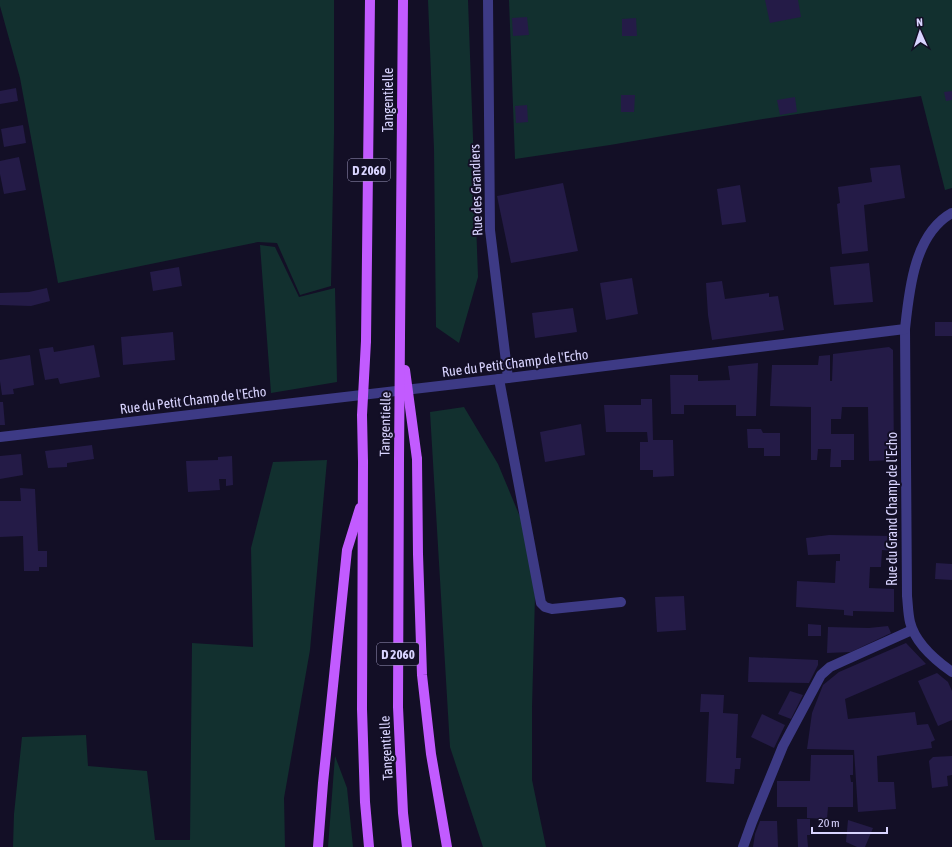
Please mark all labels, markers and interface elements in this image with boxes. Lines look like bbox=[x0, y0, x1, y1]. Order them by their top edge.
north arrow bbox=[900, 12, 940, 52]
text: N bbox=[916, 16, 923, 28]
street label: Tangentielle bbox=[380, 68, 396, 132]
street label: Rue des Grandiers bbox=[466, 144, 486, 236]
road number: D 2060 bbox=[348, 159, 390, 181]
street label: Rue du Petit Champ de l'Echo bbox=[441, 346, 589, 380]
street label: Rue du Petit Champ de l'Echo bbox=[119, 383, 267, 417]
street label: Tangentielle bbox=[376, 392, 394, 456]
street label: Rue du Grand Champ de l'Echo bbox=[884, 432, 900, 586]
road number: D 2060 bbox=[377, 643, 419, 665]
street label: Tangentielle bbox=[376, 715, 396, 781]
scale bar bbox=[812, 809, 887, 835]
text: 20 m bbox=[818, 816, 840, 830]

